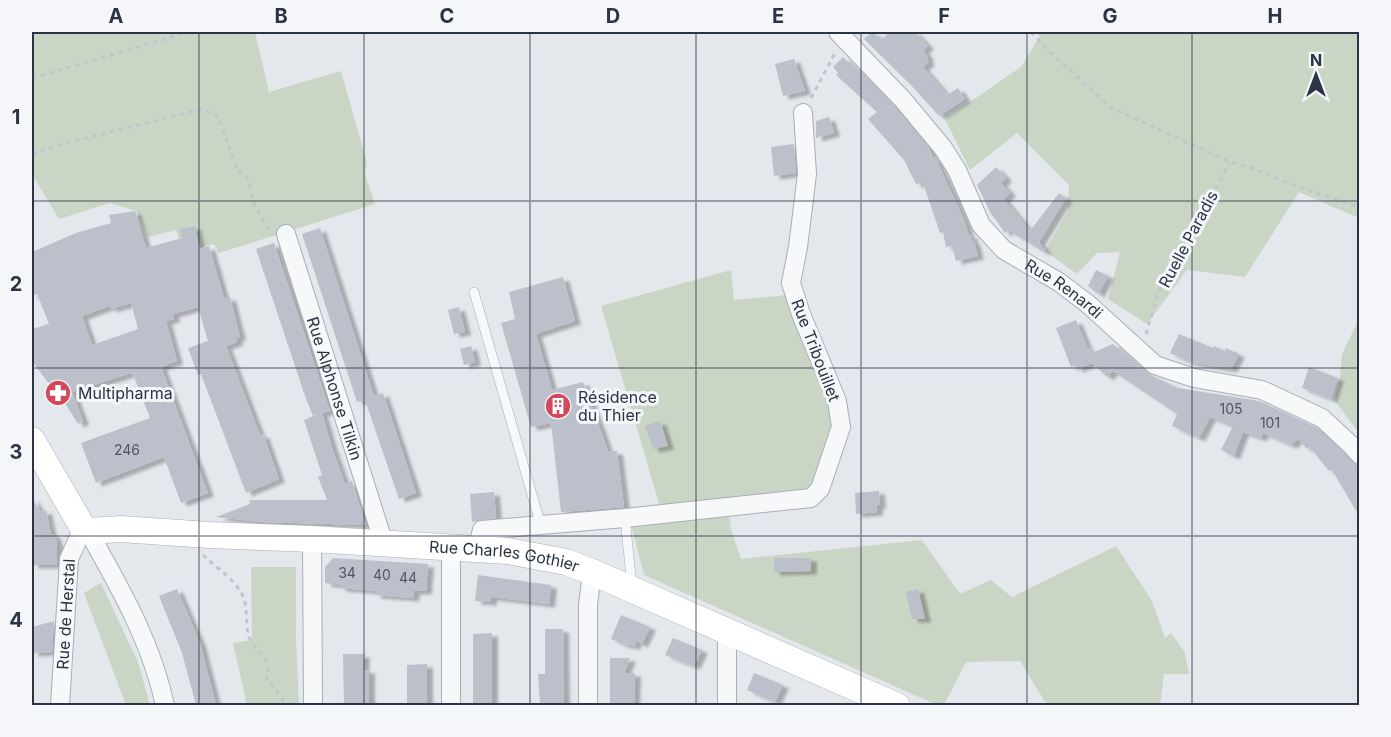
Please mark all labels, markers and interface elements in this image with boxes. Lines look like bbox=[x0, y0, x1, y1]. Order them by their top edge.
text: A bbox=[109, 4, 124, 28]
text: B bbox=[274, 4, 288, 28]
text: C bbox=[440, 4, 454, 28]
text: D bbox=[606, 4, 620, 28]
text: E bbox=[772, 4, 784, 28]
text: F bbox=[938, 4, 950, 28]
text: G bbox=[1102, 4, 1118, 28]
text: H bbox=[1268, 4, 1282, 28]
north arrow bbox=[1286, 45, 1346, 105]
text: N bbox=[1310, 50, 1322, 70]
text: 1 bbox=[12, 105, 20, 129]
street label: Ruelle Paradis bbox=[1154, 187, 1222, 291]
street label: Rue Renardi bbox=[1021, 254, 1107, 323]
text: 2 bbox=[10, 272, 22, 296]
street label: Rue Tribouillet bbox=[787, 296, 845, 404]
street label: Rue Alphonse Tilkin bbox=[303, 314, 367, 463]
pharmacy icon: Multipharma bbox=[43, 378, 73, 408]
place label: Multipharma bbox=[78, 383, 173, 403]
place label: Résidence du Thier bbox=[578, 387, 657, 425]
building icon: Résidence du Thier bbox=[543, 391, 573, 421]
house number: 105 bbox=[1219, 400, 1243, 417]
house number: 101 bbox=[1260, 414, 1280, 431]
text: 3 bbox=[10, 440, 22, 464]
house number: 246 bbox=[114, 441, 140, 458]
street label: Rue Charles Gothier bbox=[428, 536, 582, 576]
street label: Rue de Herstal bbox=[52, 558, 79, 670]
house number: 34 bbox=[338, 564, 356, 581]
house number: 40 bbox=[373, 566, 391, 583]
house number: 44 bbox=[399, 569, 417, 586]
text: 4 bbox=[9, 608, 23, 632]

